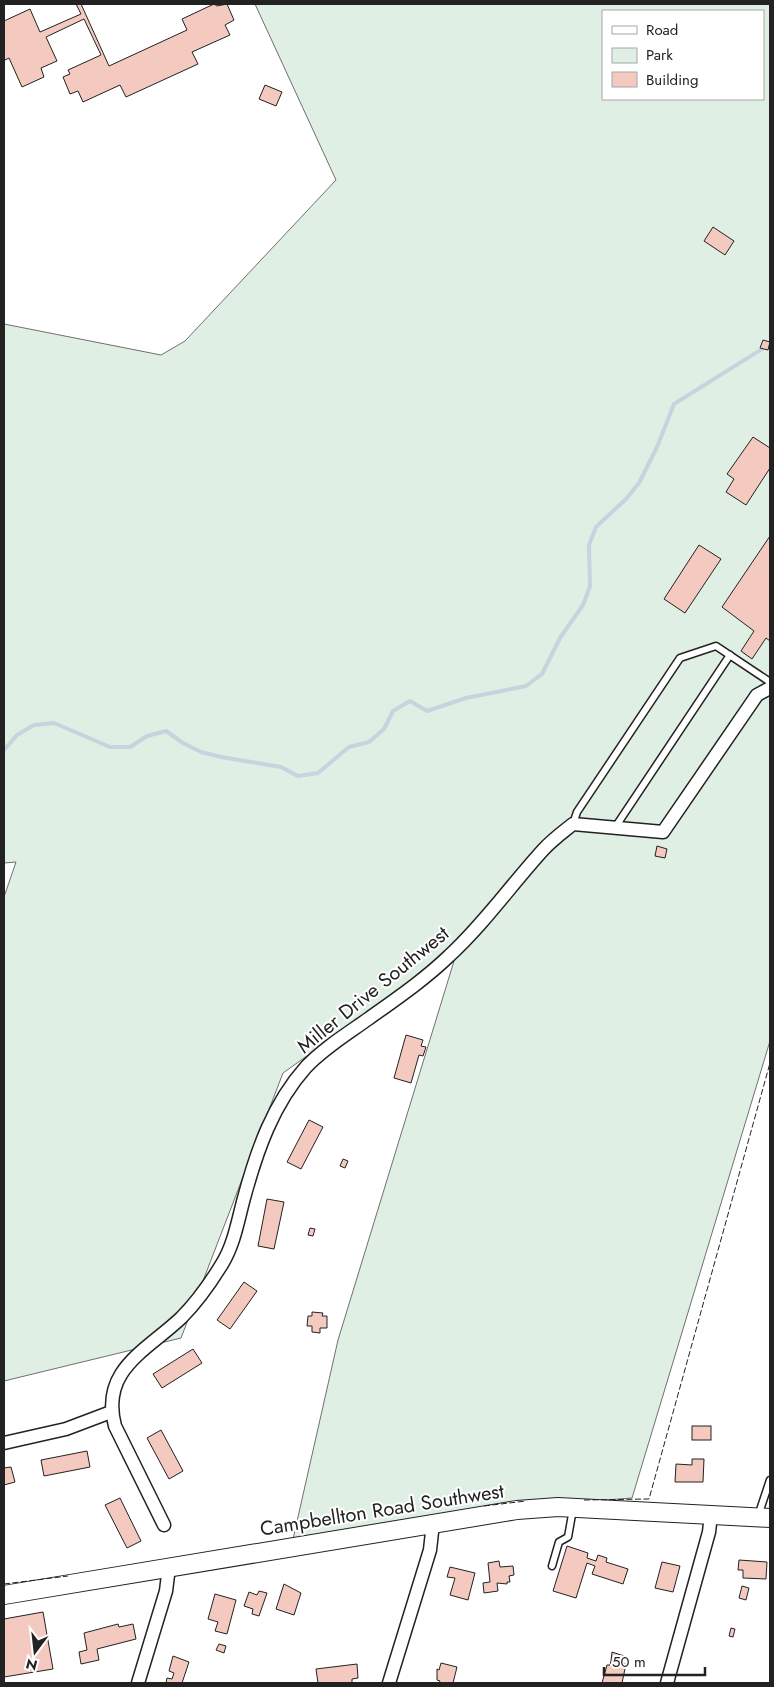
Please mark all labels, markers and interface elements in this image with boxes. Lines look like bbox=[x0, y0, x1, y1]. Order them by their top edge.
legend bbox=[602, 10, 764, 100]
text: Road bbox=[646, 19, 678, 41]
text: Park bbox=[646, 44, 673, 66]
text: Building bbox=[646, 69, 698, 91]
street label: Miller Drive Southwest bbox=[291, 919, 455, 1061]
street label: Campbellton Road Southwest bbox=[258, 1476, 506, 1544]
north arrow bbox=[10, 1627, 60, 1677]
scale bar bbox=[604, 1644, 705, 1676]
text: 50 m bbox=[612, 1651, 646, 1673]
text: N bbox=[24, 1653, 40, 1676]

